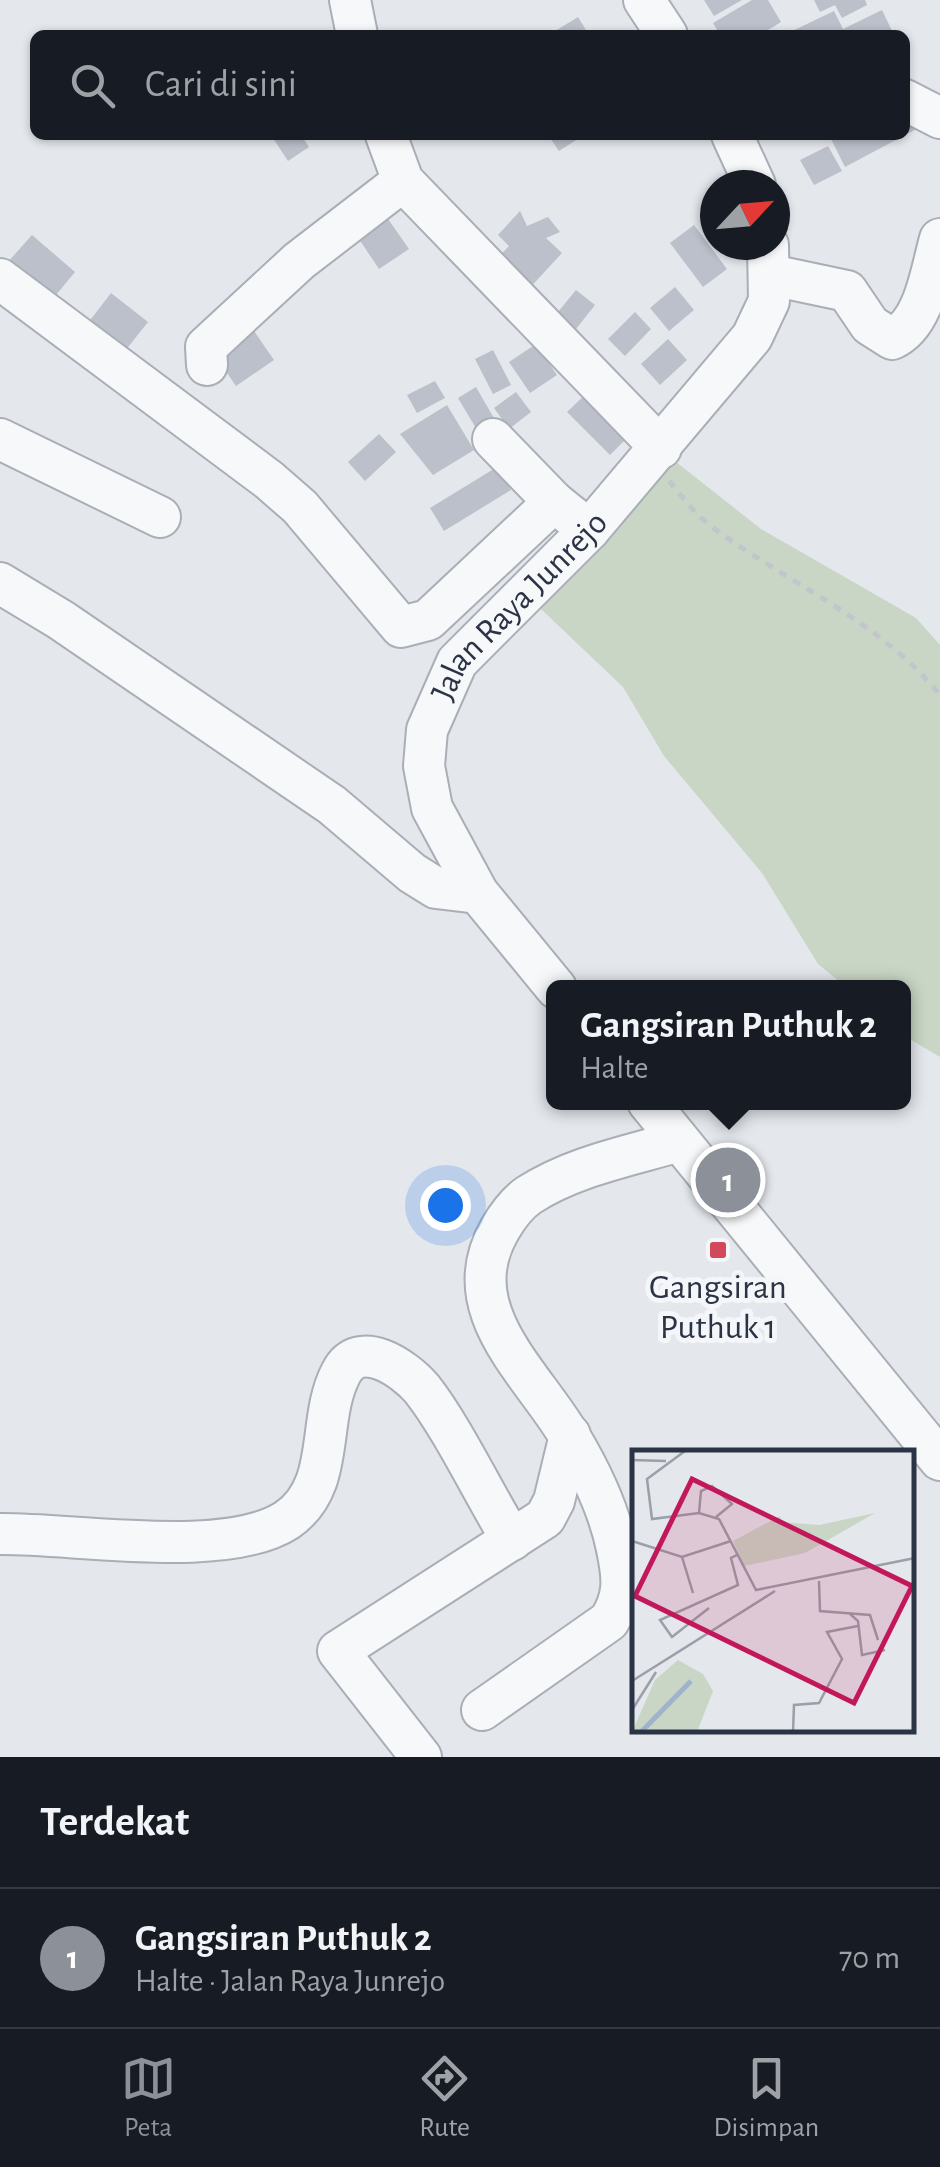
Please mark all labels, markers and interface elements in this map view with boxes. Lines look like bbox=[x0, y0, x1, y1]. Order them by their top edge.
search box bbox=[30, 30, 910, 140]
icon: search bbox=[65, 58, 120, 113]
text: Cari di sini bbox=[145, 66, 297, 104]
north arrow bbox=[700, 170, 790, 260]
street label: Jalan Raya Junrejo bbox=[425, 505, 614, 706]
popup bbox=[546, 980, 911, 1110]
text: Gangsiran Puthuk 2 bbox=[580, 1007, 877, 1045]
text: Halte bbox=[580, 1052, 649, 1084]
pin: 1 bbox=[696, 1142, 760, 1218]
your location bbox=[420, 1180, 471, 1231]
marker: Gangsiran Puthuk 1 bbox=[707, 1239, 729, 1261]
place label: Gangsiran Puthuk 1 bbox=[649, 1270, 787, 1345]
inset map bbox=[632, 1450, 915, 1732]
text: Terdekat bbox=[40, 1801, 189, 1843]
text: Gangsiran Puthuk 2 bbox=[135, 1920, 432, 1958]
text: 1 bbox=[67, 1942, 78, 1974]
text: 70 m bbox=[839, 1942, 900, 1974]
text: Halte · Jalan Raya Junrejo bbox=[135, 1965, 445, 1997]
tab: Peta bbox=[121, 2051, 176, 2145]
tab: Rute bbox=[417, 2051, 472, 2145]
tab: Disimpan bbox=[714, 2051, 819, 2145]

